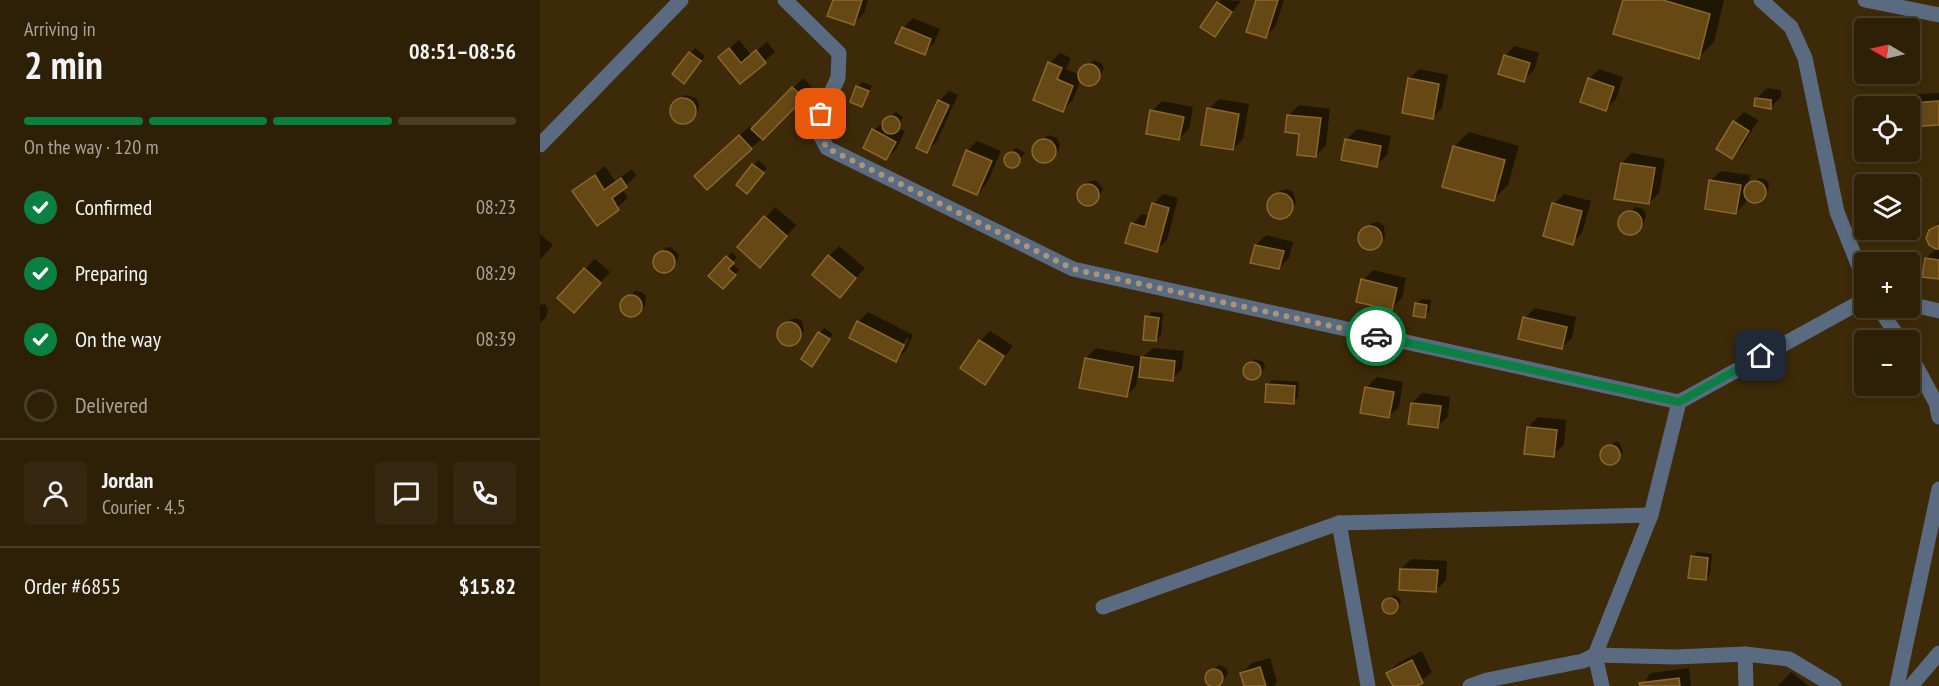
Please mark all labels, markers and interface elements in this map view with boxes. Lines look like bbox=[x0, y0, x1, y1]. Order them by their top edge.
text: Arriving in bbox=[24, 16, 96, 42]
north arrow bbox=[1854, 18, 1920, 84]
map controls bbox=[1854, 18, 1920, 396]
text: 08:51–08:56 bbox=[409, 37, 516, 65]
text: 2 min bbox=[24, 39, 103, 90]
pin bbox=[795, 88, 846, 139]
button: locate bbox=[1854, 96, 1920, 162]
icon: bag bbox=[804, 97, 837, 130]
text: On the way · 120 m bbox=[24, 134, 159, 160]
button: layers bbox=[1854, 174, 1920, 240]
icon: check bbox=[24, 191, 57, 224]
text: Confirmed bbox=[75, 193, 152, 221]
text: 08:23 bbox=[476, 194, 516, 220]
button: + bbox=[1854, 252, 1920, 318]
icon: check bbox=[24, 257, 57, 290]
text: Preparing bbox=[75, 259, 148, 287]
text: 08:29 bbox=[476, 260, 516, 286]
courier bbox=[1346, 306, 1406, 366]
icon: car bbox=[1360, 320, 1393, 353]
icon: check bbox=[24, 323, 57, 356]
text: On the way bbox=[75, 325, 161, 353]
text: 08:39 bbox=[476, 326, 516, 352]
pin bbox=[1735, 330, 1786, 381]
button: − bbox=[1854, 330, 1920, 396]
icon: home bbox=[1744, 339, 1777, 372]
text: Delivered bbox=[75, 391, 148, 419]
button: person bbox=[24, 462, 87, 525]
button: chat bbox=[375, 462, 438, 525]
button: phone bbox=[453, 462, 516, 525]
text: Jordan bbox=[102, 466, 153, 494]
text: Courier · 4.5 bbox=[102, 494, 186, 520]
text: Order #6855 bbox=[24, 572, 121, 600]
text: $15.82 bbox=[459, 572, 516, 600]

